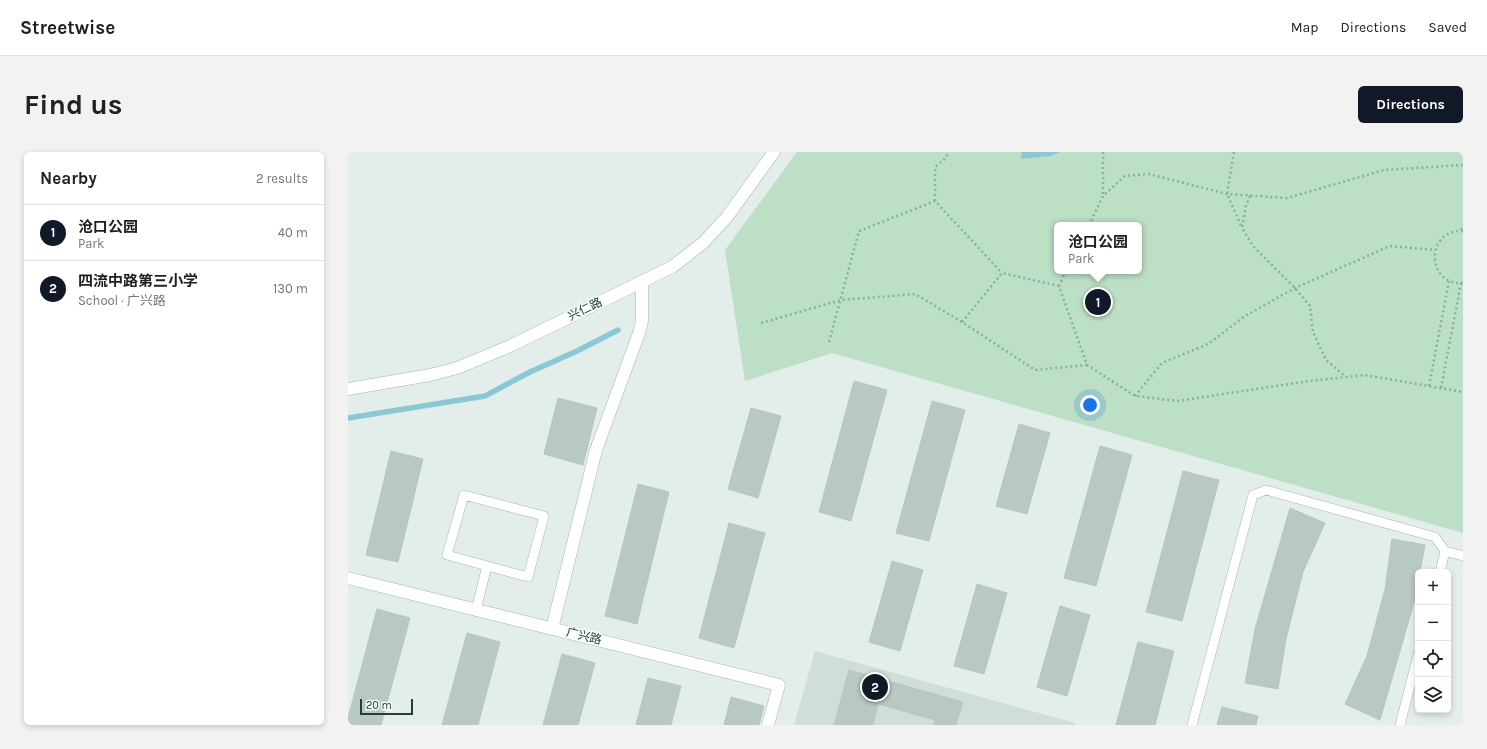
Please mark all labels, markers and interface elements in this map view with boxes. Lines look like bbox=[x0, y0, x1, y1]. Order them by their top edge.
text: Streetwise bbox=[20, 17, 115, 39]
text: Map bbox=[1291, 19, 1319, 36]
text: Directions bbox=[1341, 19, 1406, 36]
text: Saved bbox=[1428, 19, 1467, 36]
button: Directions bbox=[1358, 86, 1463, 123]
text: Find us bbox=[24, 88, 123, 121]
text: Nearby bbox=[40, 168, 97, 188]
text: 2 results bbox=[256, 171, 308, 186]
text: 沧口公园 bbox=[78, 218, 138, 236]
popup bbox=[1054, 222, 1142, 274]
text: 1 bbox=[51, 225, 55, 240]
text: 40 m bbox=[278, 225, 308, 240]
text: 沧口公园 bbox=[1068, 233, 1128, 251]
text: Park bbox=[78, 236, 104, 251]
text: Park bbox=[1068, 251, 1094, 266]
text: 四流中路第三小学 bbox=[78, 272, 198, 290]
text: 2 bbox=[49, 281, 57, 296]
text: 130 m bbox=[273, 281, 308, 296]
pin: 1 bbox=[1085, 287, 1111, 317]
text: School · 广兴路 bbox=[78, 293, 166, 308]
street label: 兴仁路 bbox=[566, 295, 604, 323]
your location bbox=[1080, 395, 1100, 415]
map controls bbox=[1415, 569, 1451, 713]
button: + bbox=[1415, 569, 1451, 605]
button: − bbox=[1415, 605, 1451, 641]
street label: 广兴路 bbox=[565, 625, 603, 647]
button: locate bbox=[1415, 641, 1451, 677]
pin: 2 bbox=[862, 672, 888, 702]
button: layers bbox=[1415, 677, 1451, 713]
scale bar bbox=[360, 697, 413, 716]
text: 20 m bbox=[366, 699, 392, 712]

